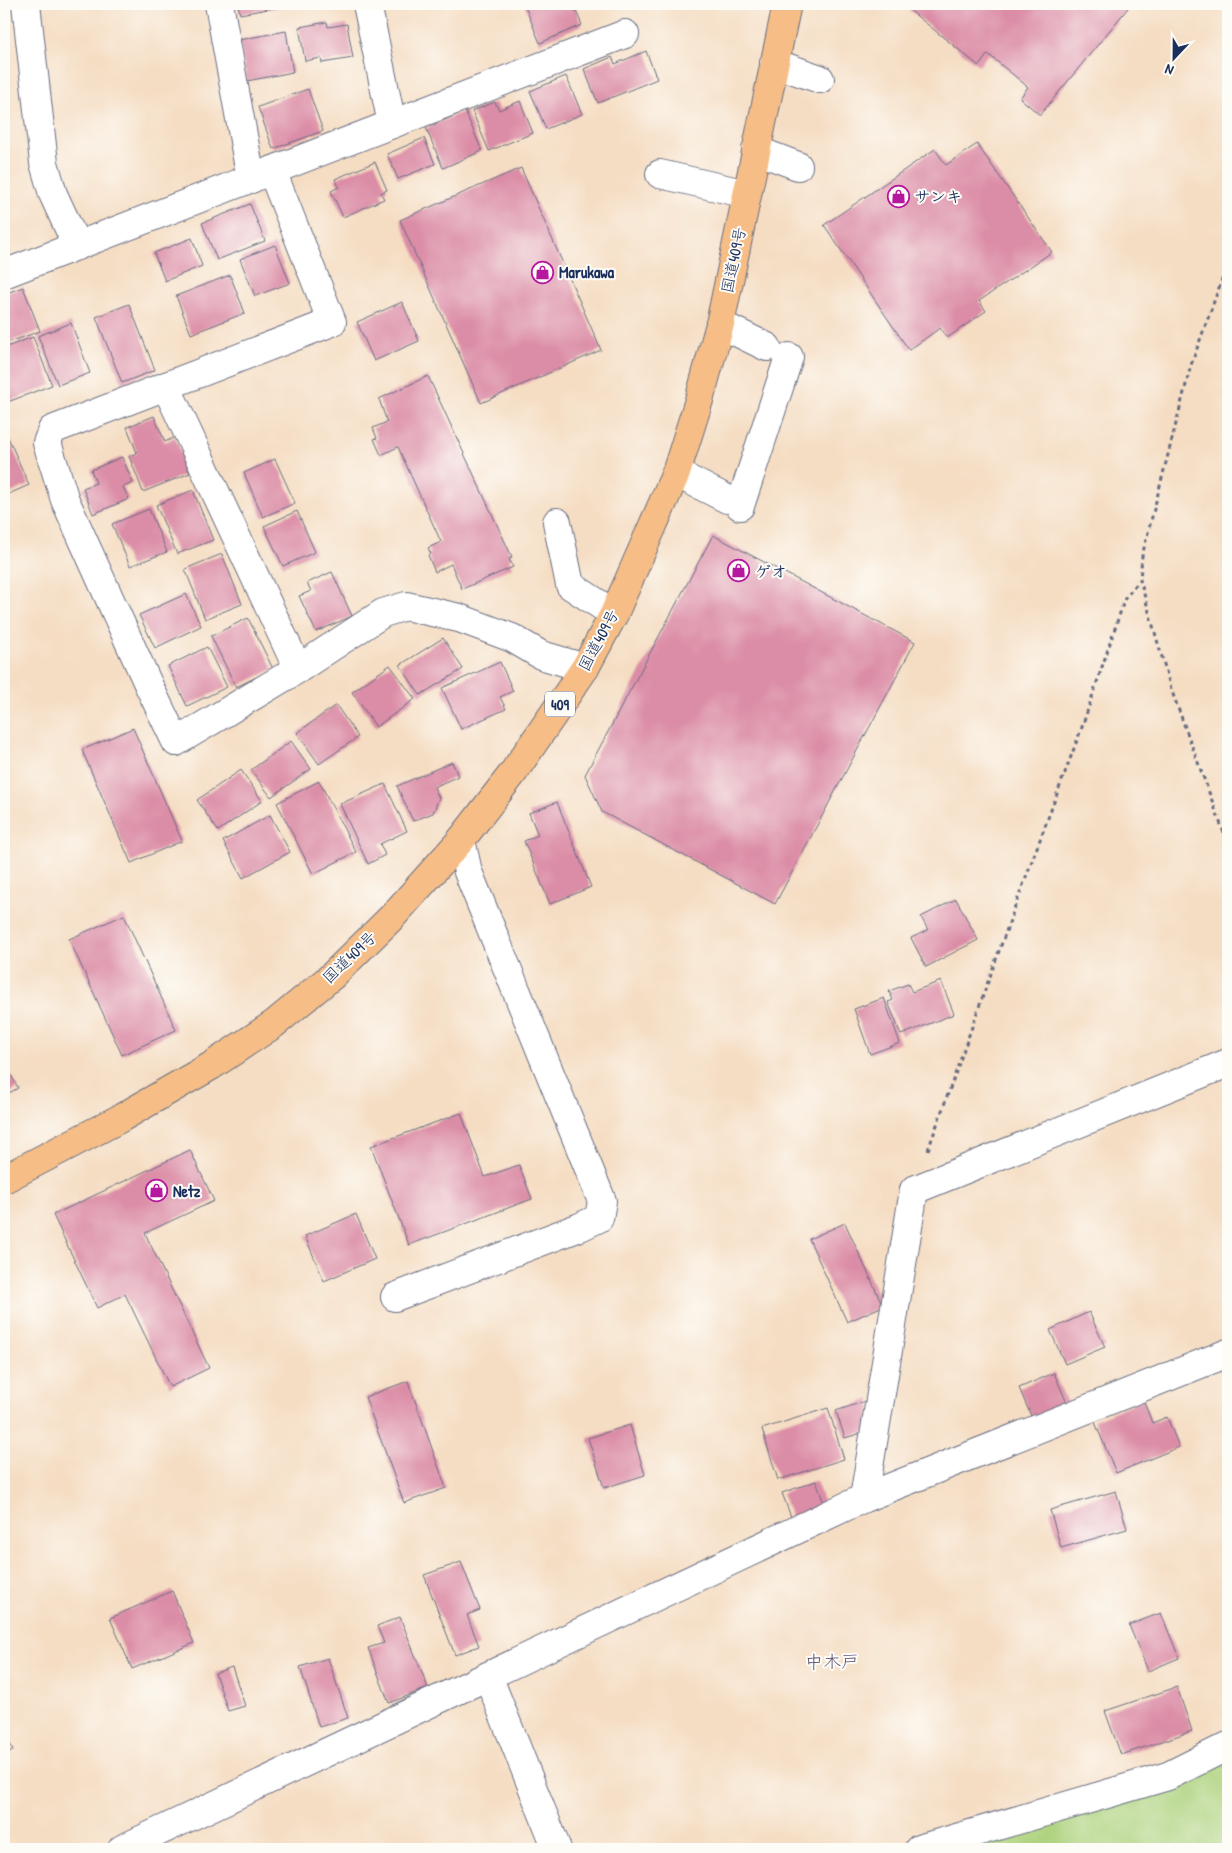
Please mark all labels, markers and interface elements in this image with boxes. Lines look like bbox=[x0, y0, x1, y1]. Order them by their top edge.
north arrow bbox=[1150, 32, 1200, 82]
text: N bbox=[1161, 60, 1176, 81]
shop icon: サンキ bbox=[886, 184, 910, 208]
place label: サンキ bbox=[914, 185, 962, 207]
street label: 国道409号 bbox=[715, 225, 751, 295]
shop icon: Marukawa bbox=[531, 260, 555, 284]
place label: Marukawa bbox=[559, 261, 615, 283]
shop icon: ゲオ bbox=[727, 559, 751, 583]
place label: ゲオ bbox=[755, 560, 787, 582]
street label: 国道409号 bbox=[573, 605, 623, 675]
road number: 409 bbox=[545, 692, 575, 716]
street label: 国道409号 bbox=[317, 926, 381, 988]
shop icon: Netz bbox=[145, 1179, 169, 1203]
place label: Netz bbox=[173, 1180, 200, 1202]
district label: 中木戸 bbox=[805, 1649, 859, 1674]

